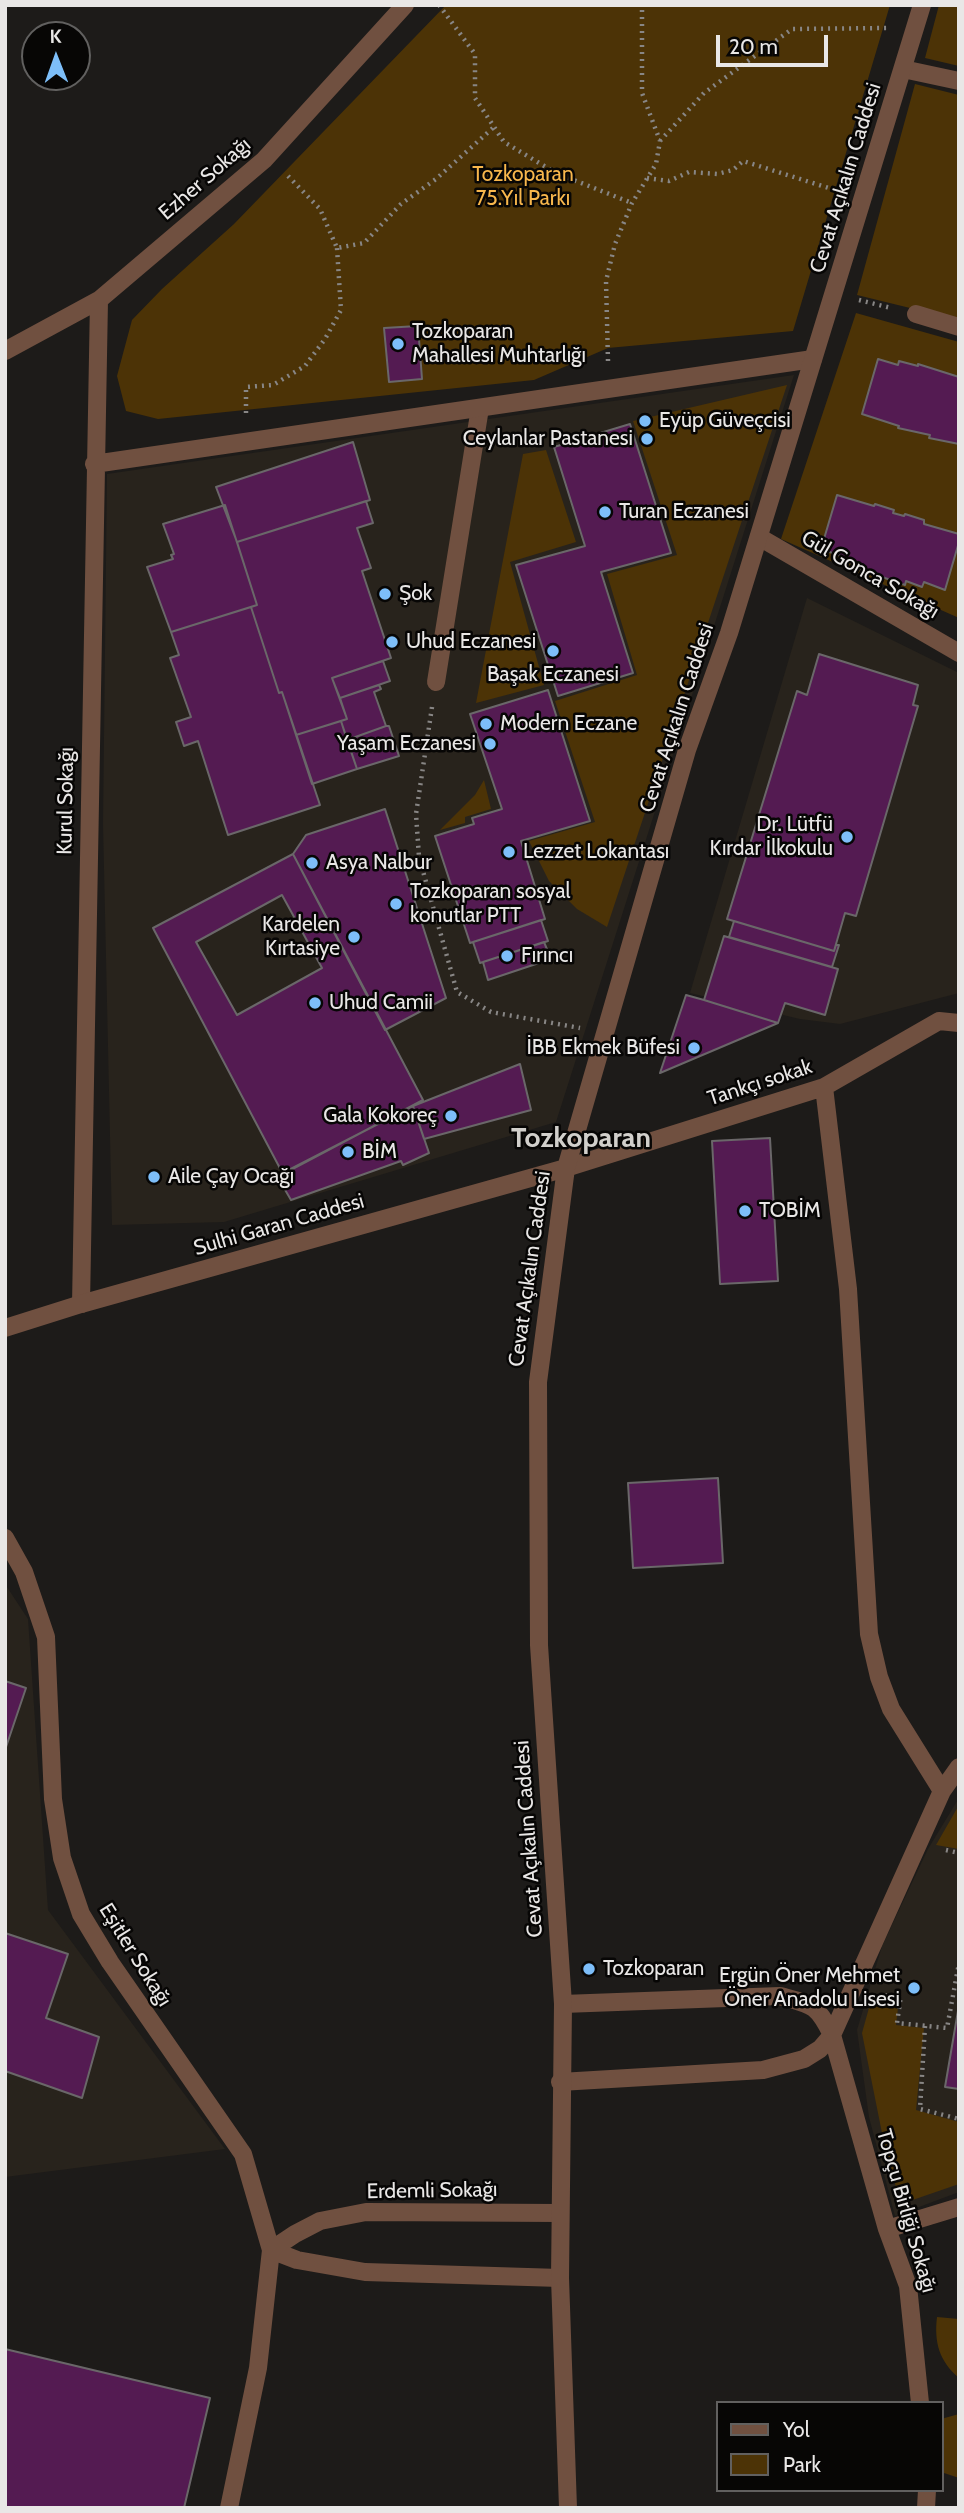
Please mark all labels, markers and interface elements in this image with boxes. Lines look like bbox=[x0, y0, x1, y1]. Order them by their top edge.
north arrow bbox=[21, 21, 91, 91]
scale bar bbox=[719, 21, 831, 65]
text: K bbox=[49, 25, 62, 48]
text: 20 m bbox=[729, 34, 778, 59]
street label: Cevat Açıkalın Caddesi bbox=[805, 80, 887, 276]
street label: Ezher Sokağı bbox=[154, 132, 256, 226]
park label: Tozkoparan 75.Yıl Parkı bbox=[472, 162, 574, 212]
place label: Tozkoparan Mahallesi Muhtarlığı bbox=[412, 319, 586, 369]
marker: Tozkoparan Mahallesi Muhtarlığı bbox=[390, 336, 406, 352]
place label: Eyüp Güveçcisi bbox=[659, 408, 791, 434]
marker: Eyüp Güveçcisi bbox=[637, 413, 653, 429]
place label: Ceylanlar Pastanesi bbox=[463, 426, 633, 452]
marker: Ceylanlar Pastanesi bbox=[639, 431, 655, 447]
place label: Turan Eczanesi bbox=[619, 499, 749, 525]
marker: Turan Eczanesi bbox=[597, 504, 613, 520]
street label: Gül Gonca Sokağı bbox=[797, 525, 943, 625]
place label: Şok bbox=[399, 581, 432, 607]
marker: Şok bbox=[377, 586, 393, 602]
street label: Cevat Açıkalın Caddesi bbox=[635, 620, 719, 816]
place label: Uhud Eczanesi bbox=[406, 629, 536, 655]
marker: Uhud Eczanesi bbox=[384, 634, 400, 650]
marker: Başak Eczanesi bbox=[545, 643, 561, 659]
place label: Başak Eczanesi bbox=[487, 662, 619, 688]
place label: Modern Eczane bbox=[500, 711, 637, 737]
marker: Modern Eczane bbox=[478, 716, 494, 732]
place label: Yaşam Eczanesi bbox=[337, 731, 476, 757]
marker: Yaşam Eczanesi bbox=[482, 736, 498, 752]
street label: Kurul Sokağı bbox=[52, 747, 80, 855]
place label: Dr. Lütfü Kırdar İlkokulu bbox=[710, 812, 833, 862]
marker: Dr. Lütfü Kırdar İlkokulu bbox=[839, 829, 855, 845]
place label: Lezzet Lokantası bbox=[523, 839, 669, 865]
marker: Lezzet Lokantası bbox=[501, 844, 517, 860]
place label: Asya Nalbur bbox=[326, 850, 432, 876]
marker: Asya Nalbur bbox=[304, 855, 320, 871]
place label: Tozkoparan sosyal konutlar PTT bbox=[410, 879, 571, 929]
marker: Tozkoparan sosyal konutlar PTT bbox=[388, 896, 404, 912]
place label: Kardelen Kırtasiye bbox=[262, 912, 340, 962]
marker: Kardelen Kırtasiye bbox=[346, 929, 362, 945]
place label: Fırıncı bbox=[521, 943, 573, 969]
marker: Fırıncı bbox=[499, 948, 515, 964]
place label: Uhud Camii bbox=[329, 990, 433, 1016]
marker: Uhud Camii bbox=[307, 995, 323, 1011]
place label: İBB Ekmek Büfesi bbox=[526, 1035, 680, 1061]
marker: İBB Ekmek Büfesi bbox=[686, 1040, 702, 1056]
street label: Tankçı sokak bbox=[705, 1054, 815, 1112]
place label: Gala Kokoreç bbox=[323, 1103, 437, 1129]
marker: Gala Kokoreç bbox=[443, 1108, 459, 1124]
district label: Tozkoparan bbox=[511, 1122, 651, 1156]
place label: BİM bbox=[362, 1139, 397, 1165]
marker: BİM bbox=[340, 1144, 356, 1160]
place label: Aile Çay Ocağı bbox=[168, 1164, 294, 1190]
marker: Aile Çay Ocağı bbox=[146, 1169, 162, 1185]
street label: Cevat Açıkalın Caddesi bbox=[504, 1170, 556, 1368]
street label: Sulhi Garan Caddesi bbox=[191, 1189, 367, 1261]
place label: TOBİM bbox=[759, 1198, 821, 1224]
marker: TOBİM bbox=[737, 1203, 753, 1219]
street label: Cevat Açıkalın Caddesi bbox=[510, 1740, 548, 1938]
street label: Eşitler Sokağı bbox=[93, 1899, 177, 2011]
place label: Tozkoparan bbox=[603, 1956, 704, 1982]
marker: Tozkoparan bbox=[581, 1961, 597, 1977]
place label: Ergün Öner Mehmet Öner Anadolu Lisesi bbox=[719, 1963, 900, 2013]
marker: Ergün Öner Mehmet Öner Anadolu Lisesi bbox=[906, 1980, 922, 1996]
street label: Topçu Birliği Sokağı bbox=[871, 2126, 941, 2296]
street label: Erdemli Sokağı bbox=[366, 2177, 498, 2205]
legend bbox=[716, 2401, 943, 2492]
text: Yol bbox=[783, 2417, 810, 2442]
text: Park bbox=[783, 2452, 821, 2477]

